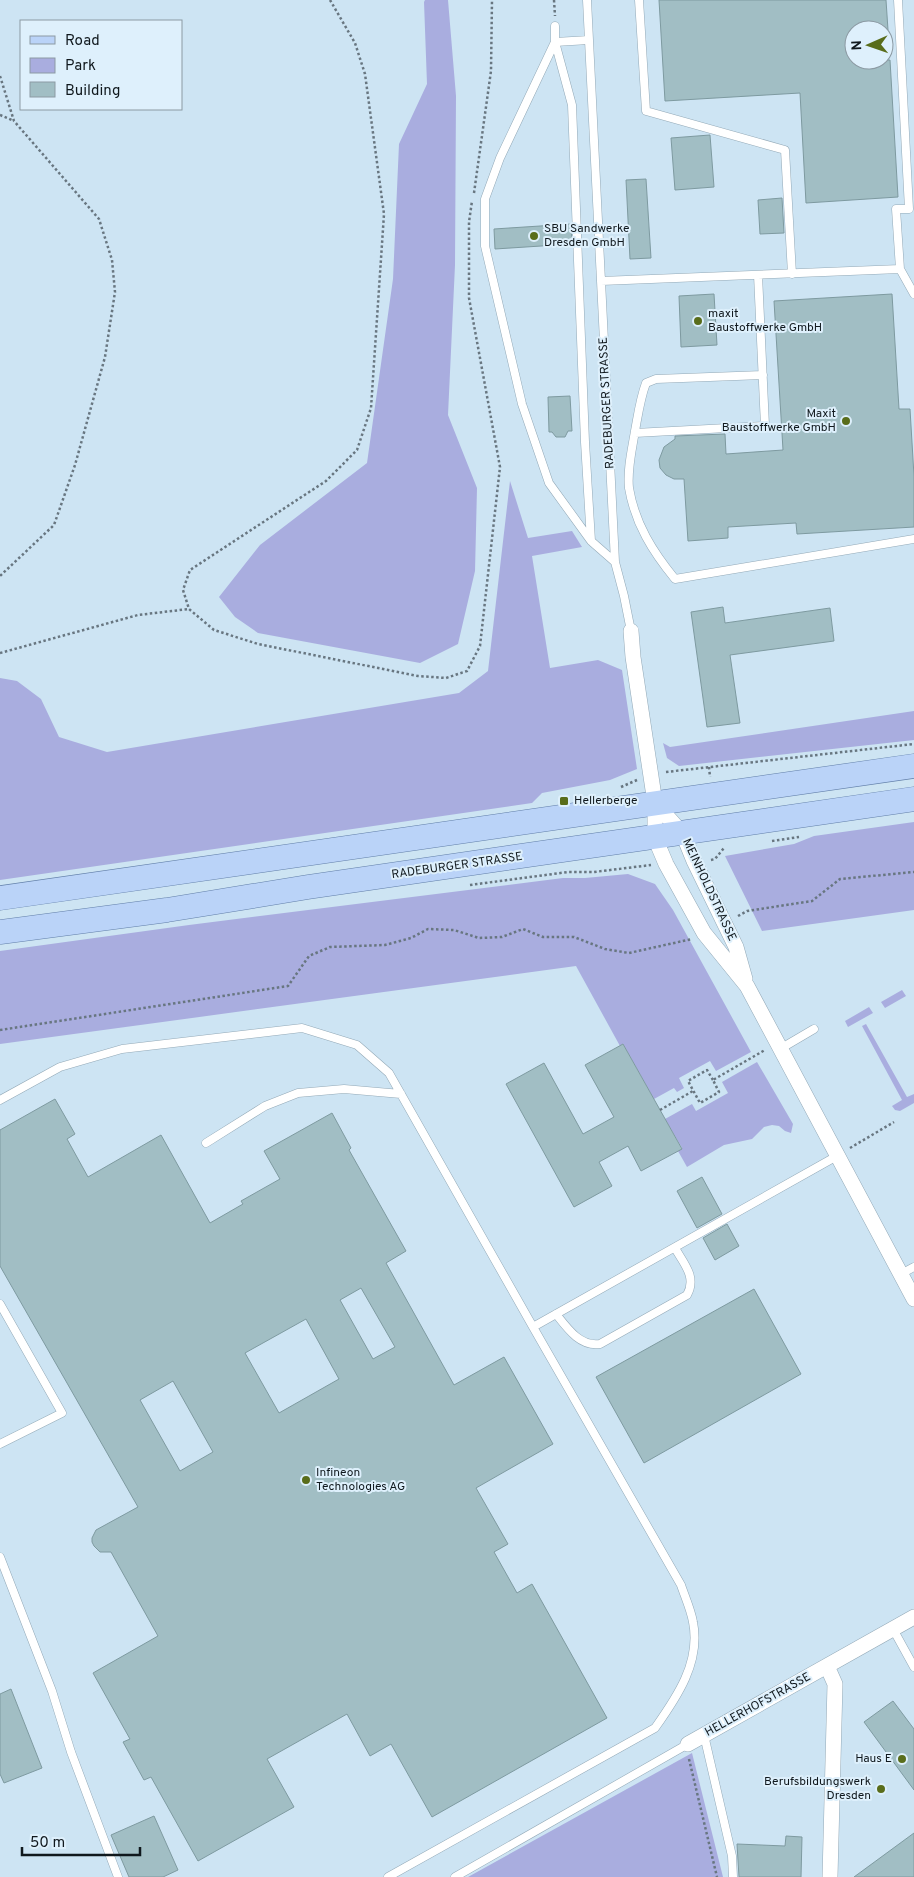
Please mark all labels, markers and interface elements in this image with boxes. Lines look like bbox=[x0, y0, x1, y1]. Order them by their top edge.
legend bbox=[20, 20, 182, 110]
north arrow bbox=[844, 20, 894, 70]
text: Road bbox=[65, 32, 100, 51]
text: N bbox=[849, 40, 866, 51]
text: Park bbox=[65, 57, 96, 76]
text: Building bbox=[65, 82, 120, 101]
place label: SBU Sandwerke Dresden GmbH bbox=[544, 221, 630, 251]
marker: SBU Sandwerke Dresden GmbH bbox=[528, 230, 540, 242]
place label: maxit Baustoffwerke GmbH bbox=[708, 306, 822, 336]
marker: maxit Baustoffwerke GmbH bbox=[692, 315, 704, 327]
street label: RADEBURGER STRASSE bbox=[596, 337, 618, 469]
place label: Maxit Baustoffwerke GmbH bbox=[722, 406, 836, 436]
marker: Maxit Baustoffwerke GmbH bbox=[840, 415, 852, 427]
place label: Hellerberge bbox=[574, 793, 637, 809]
marker: Hellerberge bbox=[558, 795, 570, 807]
street label: MEINHOLDSTRASSE bbox=[678, 836, 740, 944]
street label: RADEBURGER STRASSE bbox=[391, 849, 523, 883]
place label: Infineon Technologies AG bbox=[316, 1465, 405, 1495]
marker: Infineon Technologies AG bbox=[300, 1474, 312, 1486]
street label: HELLERHOFSTRASSE bbox=[702, 1669, 814, 1741]
place label: Haus E bbox=[855, 1751, 892, 1767]
marker: Haus E bbox=[896, 1753, 908, 1765]
place label: Berufsbildungswerk Dresden bbox=[764, 1774, 871, 1804]
marker: Berufsbildungswerk Dresden bbox=[875, 1783, 887, 1795]
scale bar bbox=[22, 1824, 140, 1856]
text: 50 m bbox=[30, 1834, 65, 1853]

